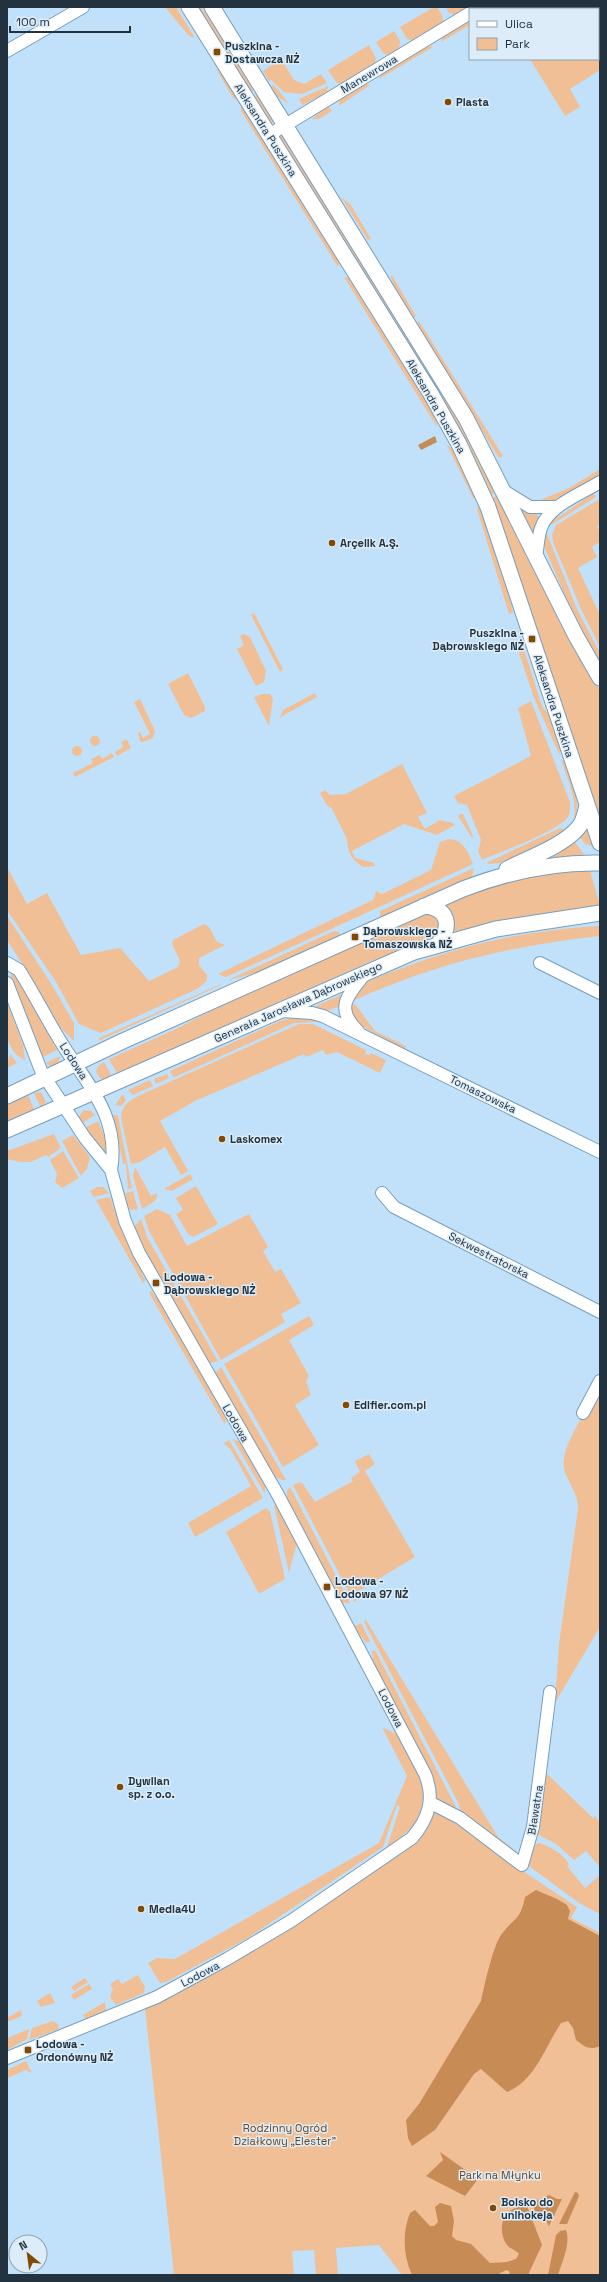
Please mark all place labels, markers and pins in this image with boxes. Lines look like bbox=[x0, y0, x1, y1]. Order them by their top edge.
place label: Puszkina - Dostawcza NŻ bbox=[225, 39, 300, 66]
marker: Puszkina - Dostawcza NŻ bbox=[212, 47, 222, 57]
place label: Piasta bbox=[456, 95, 490, 109]
marker: Piasta bbox=[443, 97, 453, 107]
place label: Arçelik A.Ş. bbox=[340, 536, 399, 550]
marker: Arçelik A.Ş. bbox=[327, 538, 337, 548]
place label: Puszkina - Dąbrowskiego NŻ bbox=[432, 626, 524, 653]
marker: Puszkina - Dąbrowskiego NŻ bbox=[527, 634, 537, 644]
place label: Dąbrowskiego - Tomaszowska NŻ bbox=[363, 924, 452, 951]
marker: Dąbrowskiego - Tomaszowska NŻ bbox=[350, 932, 360, 942]
place label: Laskomex bbox=[230, 1132, 283, 1146]
marker: Laskomex bbox=[217, 1134, 227, 1144]
place label: Lodowa - Dąbrowskiego NŻ bbox=[164, 1270, 256, 1297]
marker: Lodowa - Dąbrowskiego NŻ bbox=[151, 1278, 161, 1288]
place label: Edifier.com.pl bbox=[354, 1398, 426, 1412]
marker: Edifier.com.pl bbox=[341, 1400, 351, 1410]
place label: Lodowa - Lodowa 97 NŻ bbox=[335, 1574, 408, 1601]
marker: Lodowa - Lodowa 97 NŻ bbox=[322, 1582, 332, 1592]
place label: Dywilan sp. z o.o. bbox=[128, 1774, 175, 1801]
marker: Dywilan sp. z o.o. bbox=[115, 1782, 125, 1792]
place label: Media4U bbox=[149, 1902, 196, 1916]
marker: Media4U bbox=[136, 1904, 146, 1914]
place label: Lodowa - Ordonówny NŻ bbox=[36, 2037, 113, 2064]
marker: Lodowa - Ordonówny NŻ bbox=[23, 2045, 33, 2055]
place label: Boisko do unihokeja bbox=[501, 2195, 553, 2222]
marker: Boisko do unihokeja bbox=[488, 2203, 498, 2213]

